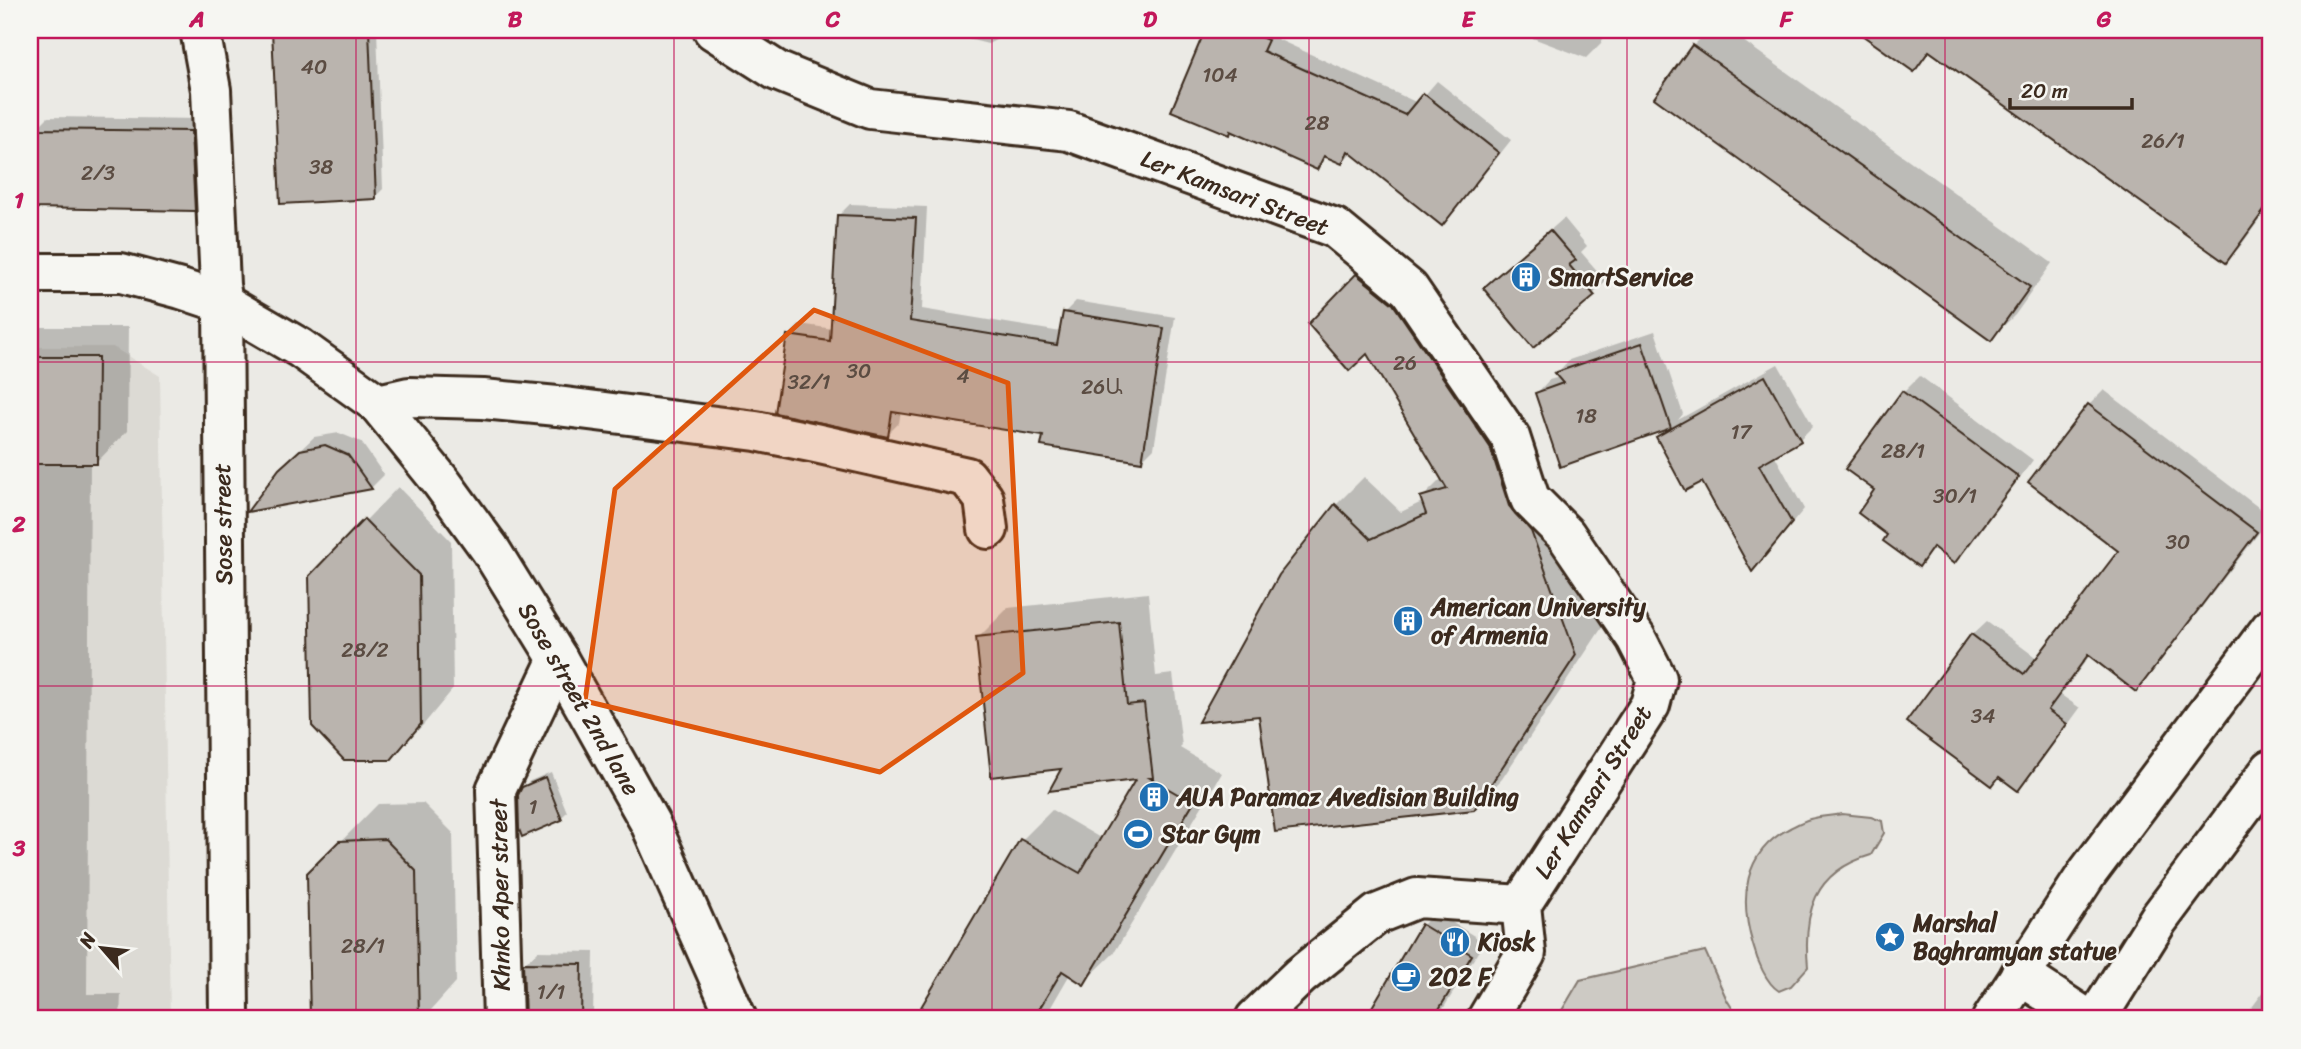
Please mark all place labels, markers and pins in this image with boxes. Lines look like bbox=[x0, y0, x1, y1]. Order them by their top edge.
place label: SmartService bbox=[1548, 256, 1694, 298]
building icon: SmartService bbox=[1509, 260, 1543, 294]
place label: American University of Armenia bbox=[1430, 586, 1646, 656]
building icon: American University of Armenia bbox=[1391, 604, 1425, 638]
place label: AUA Paramaz Avedisian Building bbox=[1176, 776, 1519, 818]
building icon: AUA Paramaz Avedisian Building bbox=[1137, 780, 1171, 814]
place label: Star Gym bbox=[1160, 813, 1261, 855]
sports icon: Star Gym bbox=[1121, 817, 1155, 851]
place label: Marshal Baghramyan statue bbox=[1912, 902, 2117, 972]
place icon: Marshal Baghramyan statue bbox=[1873, 920, 1907, 954]
place label: Kiosk bbox=[1477, 921, 1535, 963]
restaurant icon: Kiosk bbox=[1438, 925, 1472, 959]
place label: 202 F bbox=[1428, 956, 1493, 998]
cafe icon: 202 F bbox=[1389, 960, 1423, 994]

